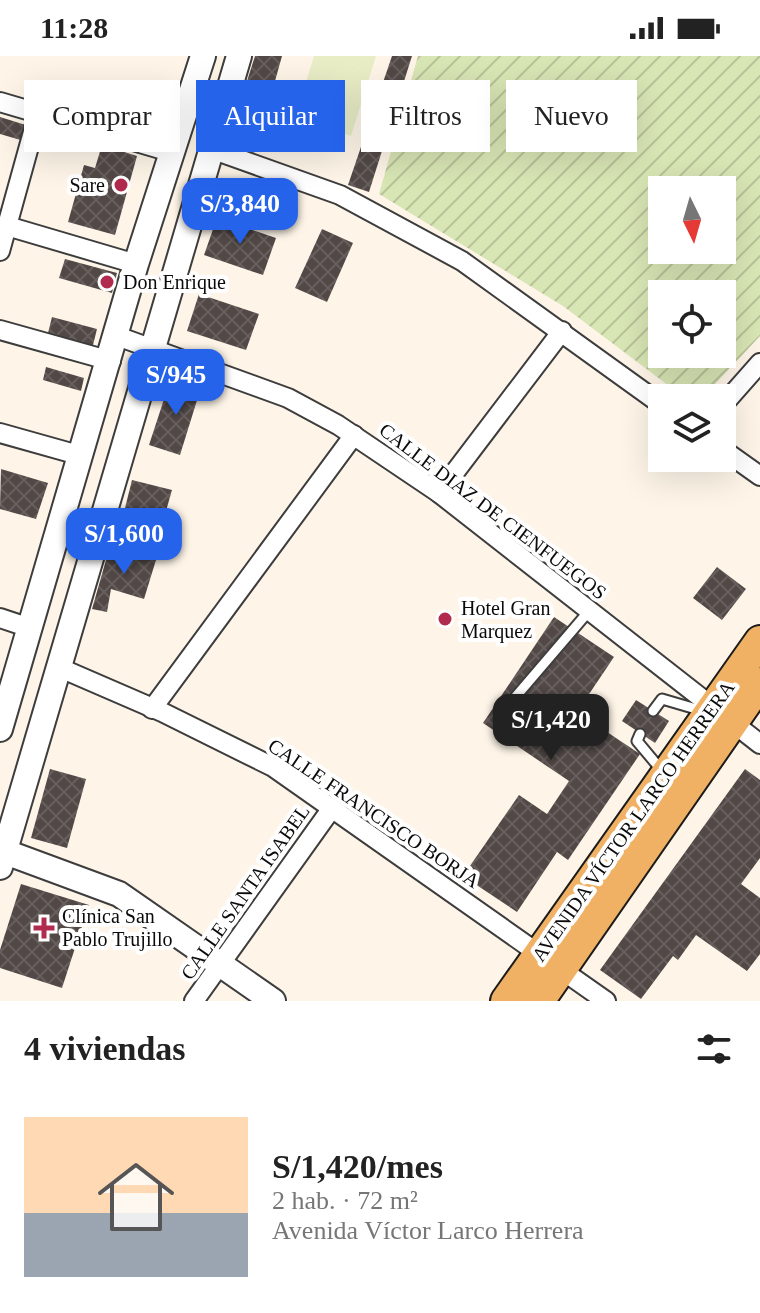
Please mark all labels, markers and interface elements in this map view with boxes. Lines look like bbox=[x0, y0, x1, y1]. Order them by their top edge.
text: 11:28 bbox=[40, 11, 108, 44]
chip: Comprar bbox=[24, 80, 180, 152]
chip: Alquilar bbox=[196, 80, 345, 152]
chip: Filtros bbox=[361, 80, 490, 152]
chip: Nuevo bbox=[506, 80, 637, 152]
place label: Sare bbox=[69, 174, 105, 196]
marker: Sare bbox=[112, 176, 130, 194]
north arrow bbox=[648, 176, 736, 264]
map controls bbox=[648, 176, 736, 472]
pin: S/3,840 bbox=[166, 178, 314, 246]
text: S/3,840 bbox=[200, 189, 280, 218]
place label: Don Enrique bbox=[123, 271, 226, 294]
marker: Don Enrique bbox=[98, 273, 116, 291]
button: locate bbox=[648, 280, 736, 368]
pin: S/945 bbox=[120, 349, 232, 417]
text: S/945 bbox=[146, 360, 206, 389]
button: layers bbox=[648, 384, 736, 472]
street label: CALLE DIAZ DE CIENFUEGOS bbox=[375, 418, 611, 604]
pin: S/1,600 bbox=[50, 508, 198, 576]
text: S/1,600 bbox=[84, 519, 164, 548]
place label: Hotel Gran Marquez bbox=[461, 597, 550, 643]
marker: Hotel Gran Marquez bbox=[436, 610, 454, 628]
street label: AVENIDA VÍCTOR LARCO HERRERA bbox=[527, 676, 739, 965]
pin: S/1,420 bbox=[477, 694, 625, 762]
text: S/1,420 bbox=[511, 705, 591, 734]
street label: CALLE FRANCISCO BORJA bbox=[264, 734, 484, 892]
street label: CALLE SANTA ISABEL bbox=[176, 800, 314, 984]
place label: Clínica San Pablo Trujillo bbox=[62, 905, 173, 951]
marker: Clínica San Pablo Trujillo bbox=[33, 917, 55, 939]
icon: filters bbox=[692, 1027, 736, 1071]
text: 4 viviendas bbox=[24, 1030, 186, 1067]
text: S/1,420/mes bbox=[272, 1148, 443, 1185]
icon: home bbox=[88, 1149, 184, 1245]
text: 2 hab. · 72 m² bbox=[272, 1186, 418, 1215]
text: Avenida Víctor Larco Herrera bbox=[272, 1216, 584, 1245]

